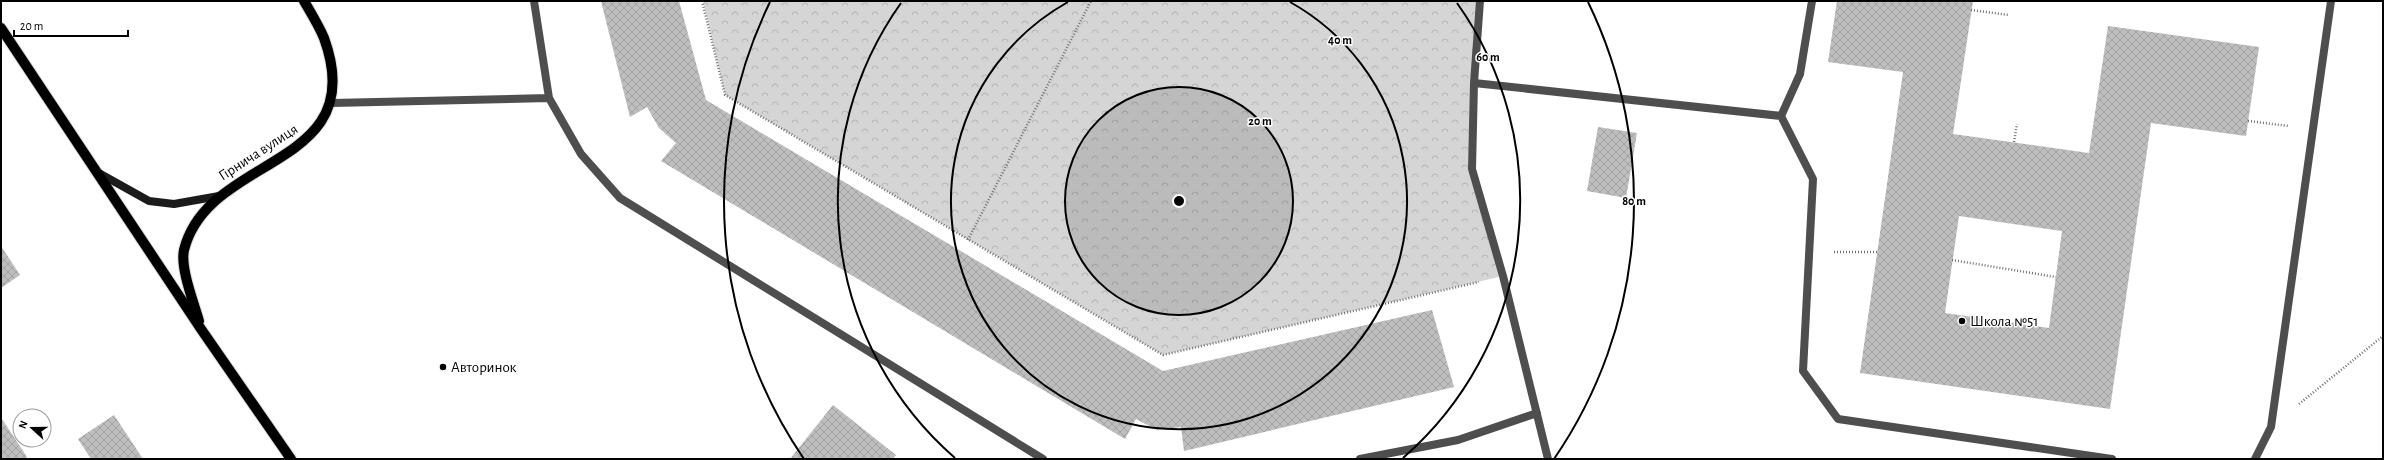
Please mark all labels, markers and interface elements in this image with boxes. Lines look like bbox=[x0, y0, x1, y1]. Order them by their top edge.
scale bar bbox=[14, 12, 128, 38]
text: 20 m bbox=[20, 20, 43, 32]
text: 40 m bbox=[1328, 34, 1352, 46]
text: 60 m bbox=[1476, 51, 1500, 63]
text: 20 m bbox=[1248, 115, 1272, 127]
street label: Гірнича вулиця bbox=[216, 121, 301, 183]
centre of rings bbox=[1172, 194, 1186, 208]
text: 80 m bbox=[1622, 195, 1646, 207]
place label: Школа №51 bbox=[1970, 314, 2038, 329]
marker: Школа №51 bbox=[1957, 316, 1967, 326]
place label: Авторинок bbox=[451, 360, 517, 375]
marker: Авторинок bbox=[438, 362, 448, 372]
north arrow bbox=[12, 408, 52, 448]
text: N bbox=[17, 419, 30, 430]

